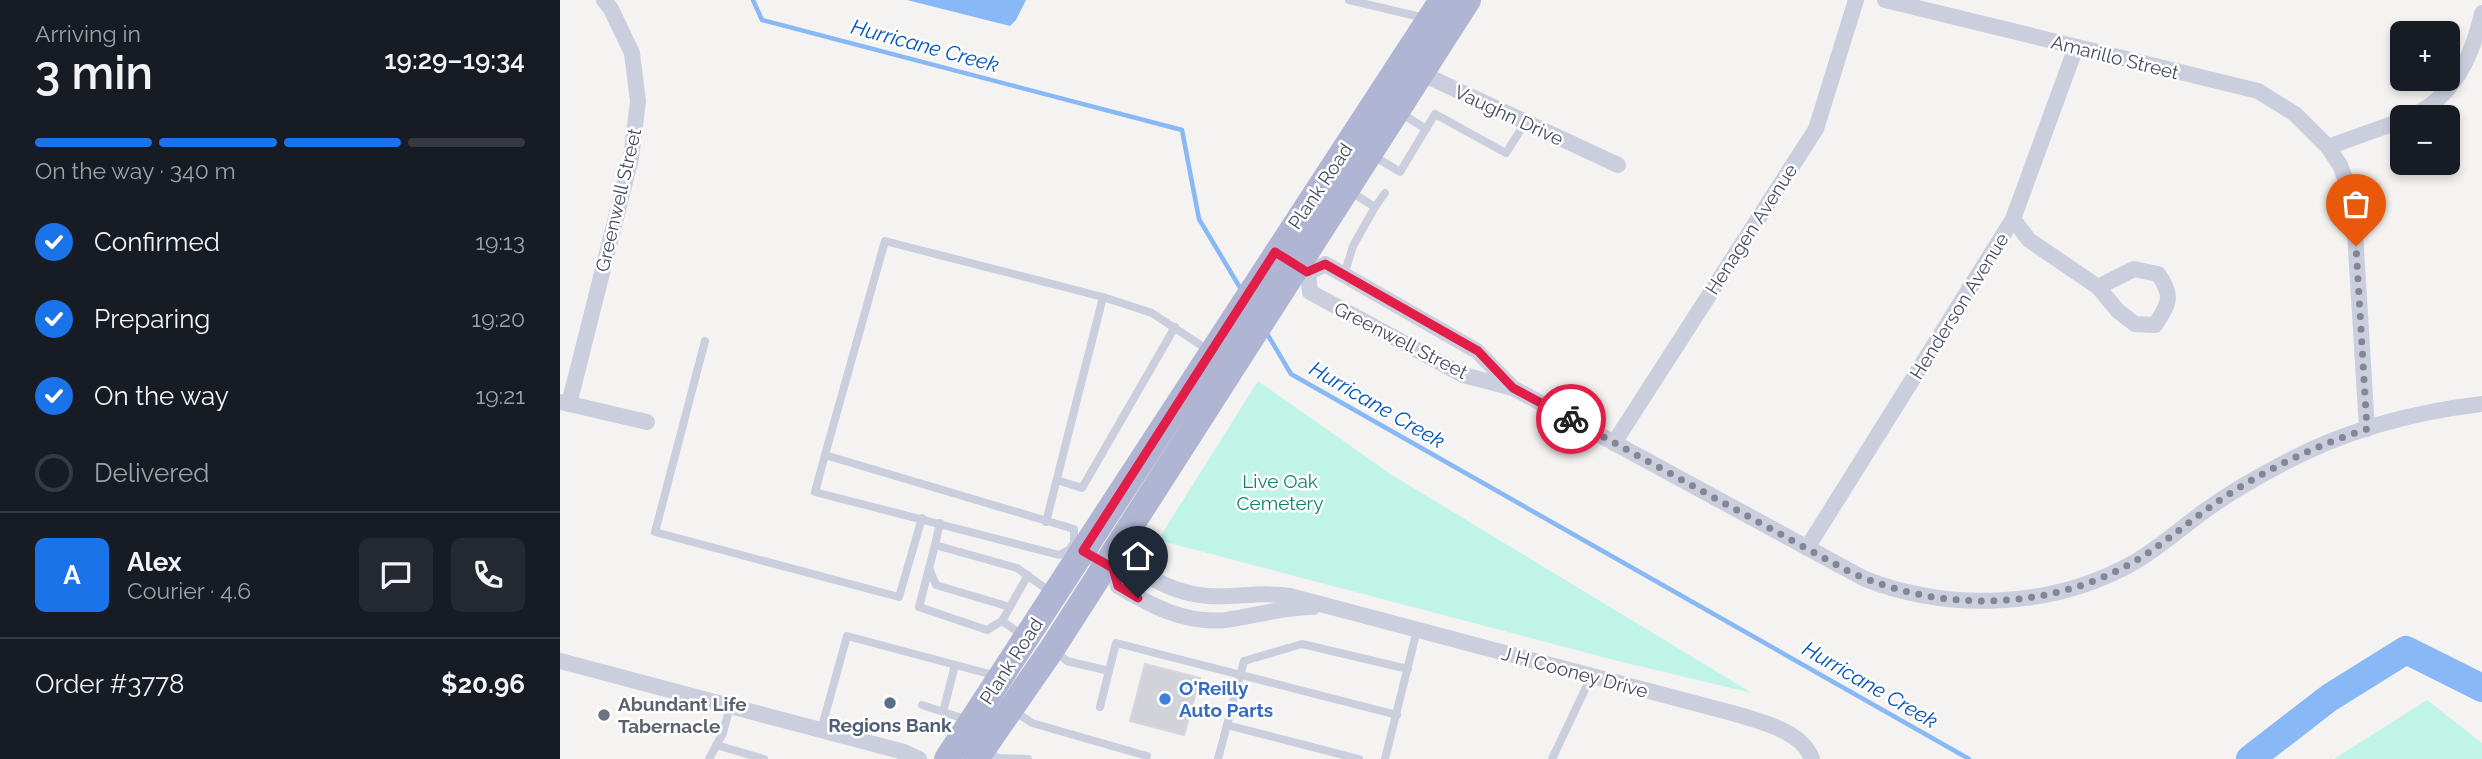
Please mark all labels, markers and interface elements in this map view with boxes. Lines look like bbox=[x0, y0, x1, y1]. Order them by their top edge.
water label: Hurricane Creek bbox=[849, 14, 1002, 77]
text: Arriving in bbox=[35, 20, 141, 47]
map controls bbox=[2390, 21, 2460, 175]
button: + bbox=[2390, 21, 2460, 91]
street label: Amarillo Street bbox=[2049, 31, 2182, 84]
text: 19:29–19:34 bbox=[384, 45, 525, 75]
text: 3 min bbox=[35, 46, 153, 100]
street label: Vaughn Drive bbox=[1451, 80, 1567, 150]
button: − bbox=[2390, 105, 2460, 175]
street label: Greenwell Street bbox=[591, 125, 645, 274]
street label: Plank Road bbox=[1283, 139, 1357, 233]
text: On the way · 340 m bbox=[35, 157, 236, 184]
street label: Henagen Avenue bbox=[1701, 160, 1801, 298]
pin bbox=[2326, 174, 2386, 246]
icon: bag bbox=[2337, 185, 2375, 223]
icon: check bbox=[35, 223, 73, 261]
text: Confirmed bbox=[94, 227, 220, 257]
text: 19:13 bbox=[475, 228, 525, 255]
street label: Henderson Avenue bbox=[1905, 229, 2013, 383]
street label: Greenwell Street bbox=[1331, 297, 1472, 383]
icon: check bbox=[35, 300, 73, 338]
text: Preparing bbox=[94, 304, 210, 334]
text: 19:20 bbox=[471, 305, 525, 332]
water label: Hurricane Creek bbox=[1305, 356, 1449, 453]
icon: check bbox=[35, 377, 73, 415]
text: On the way bbox=[94, 381, 229, 411]
text: 19:21 bbox=[476, 382, 525, 409]
courier bbox=[1536, 384, 1606, 454]
icon: bike bbox=[1552, 400, 1590, 438]
text: Delivered bbox=[94, 458, 209, 488]
park label: Live Oak Cemetery bbox=[1236, 470, 1324, 514]
pin bbox=[1108, 526, 1168, 598]
icon: home bbox=[1119, 537, 1157, 575]
button: chat bbox=[359, 538, 433, 612]
button: phone bbox=[451, 538, 525, 612]
text: Alex bbox=[127, 547, 182, 577]
text: A bbox=[63, 560, 81, 590]
text: Courier · 4.6 bbox=[127, 577, 251, 604]
street label: Plank Road bbox=[975, 614, 1047, 708]
water label: Hurricane Creek bbox=[1798, 636, 1942, 733]
street label: J H Cooney Drive bbox=[1500, 642, 1650, 702]
text: Order #3778 bbox=[35, 669, 184, 699]
text: $20.96 bbox=[441, 669, 525, 699]
place label: O'Reilly Auto Parts bbox=[1179, 677, 1273, 721]
marker: O'Reilly Auto Parts bbox=[1157, 691, 1173, 707]
place label: Abundant Life Tabernacle bbox=[618, 693, 747, 737]
marker: Regions Bank bbox=[882, 695, 898, 711]
marker: Abundant Life Tabernacle bbox=[596, 707, 612, 723]
place label: Regions Bank bbox=[828, 714, 952, 736]

